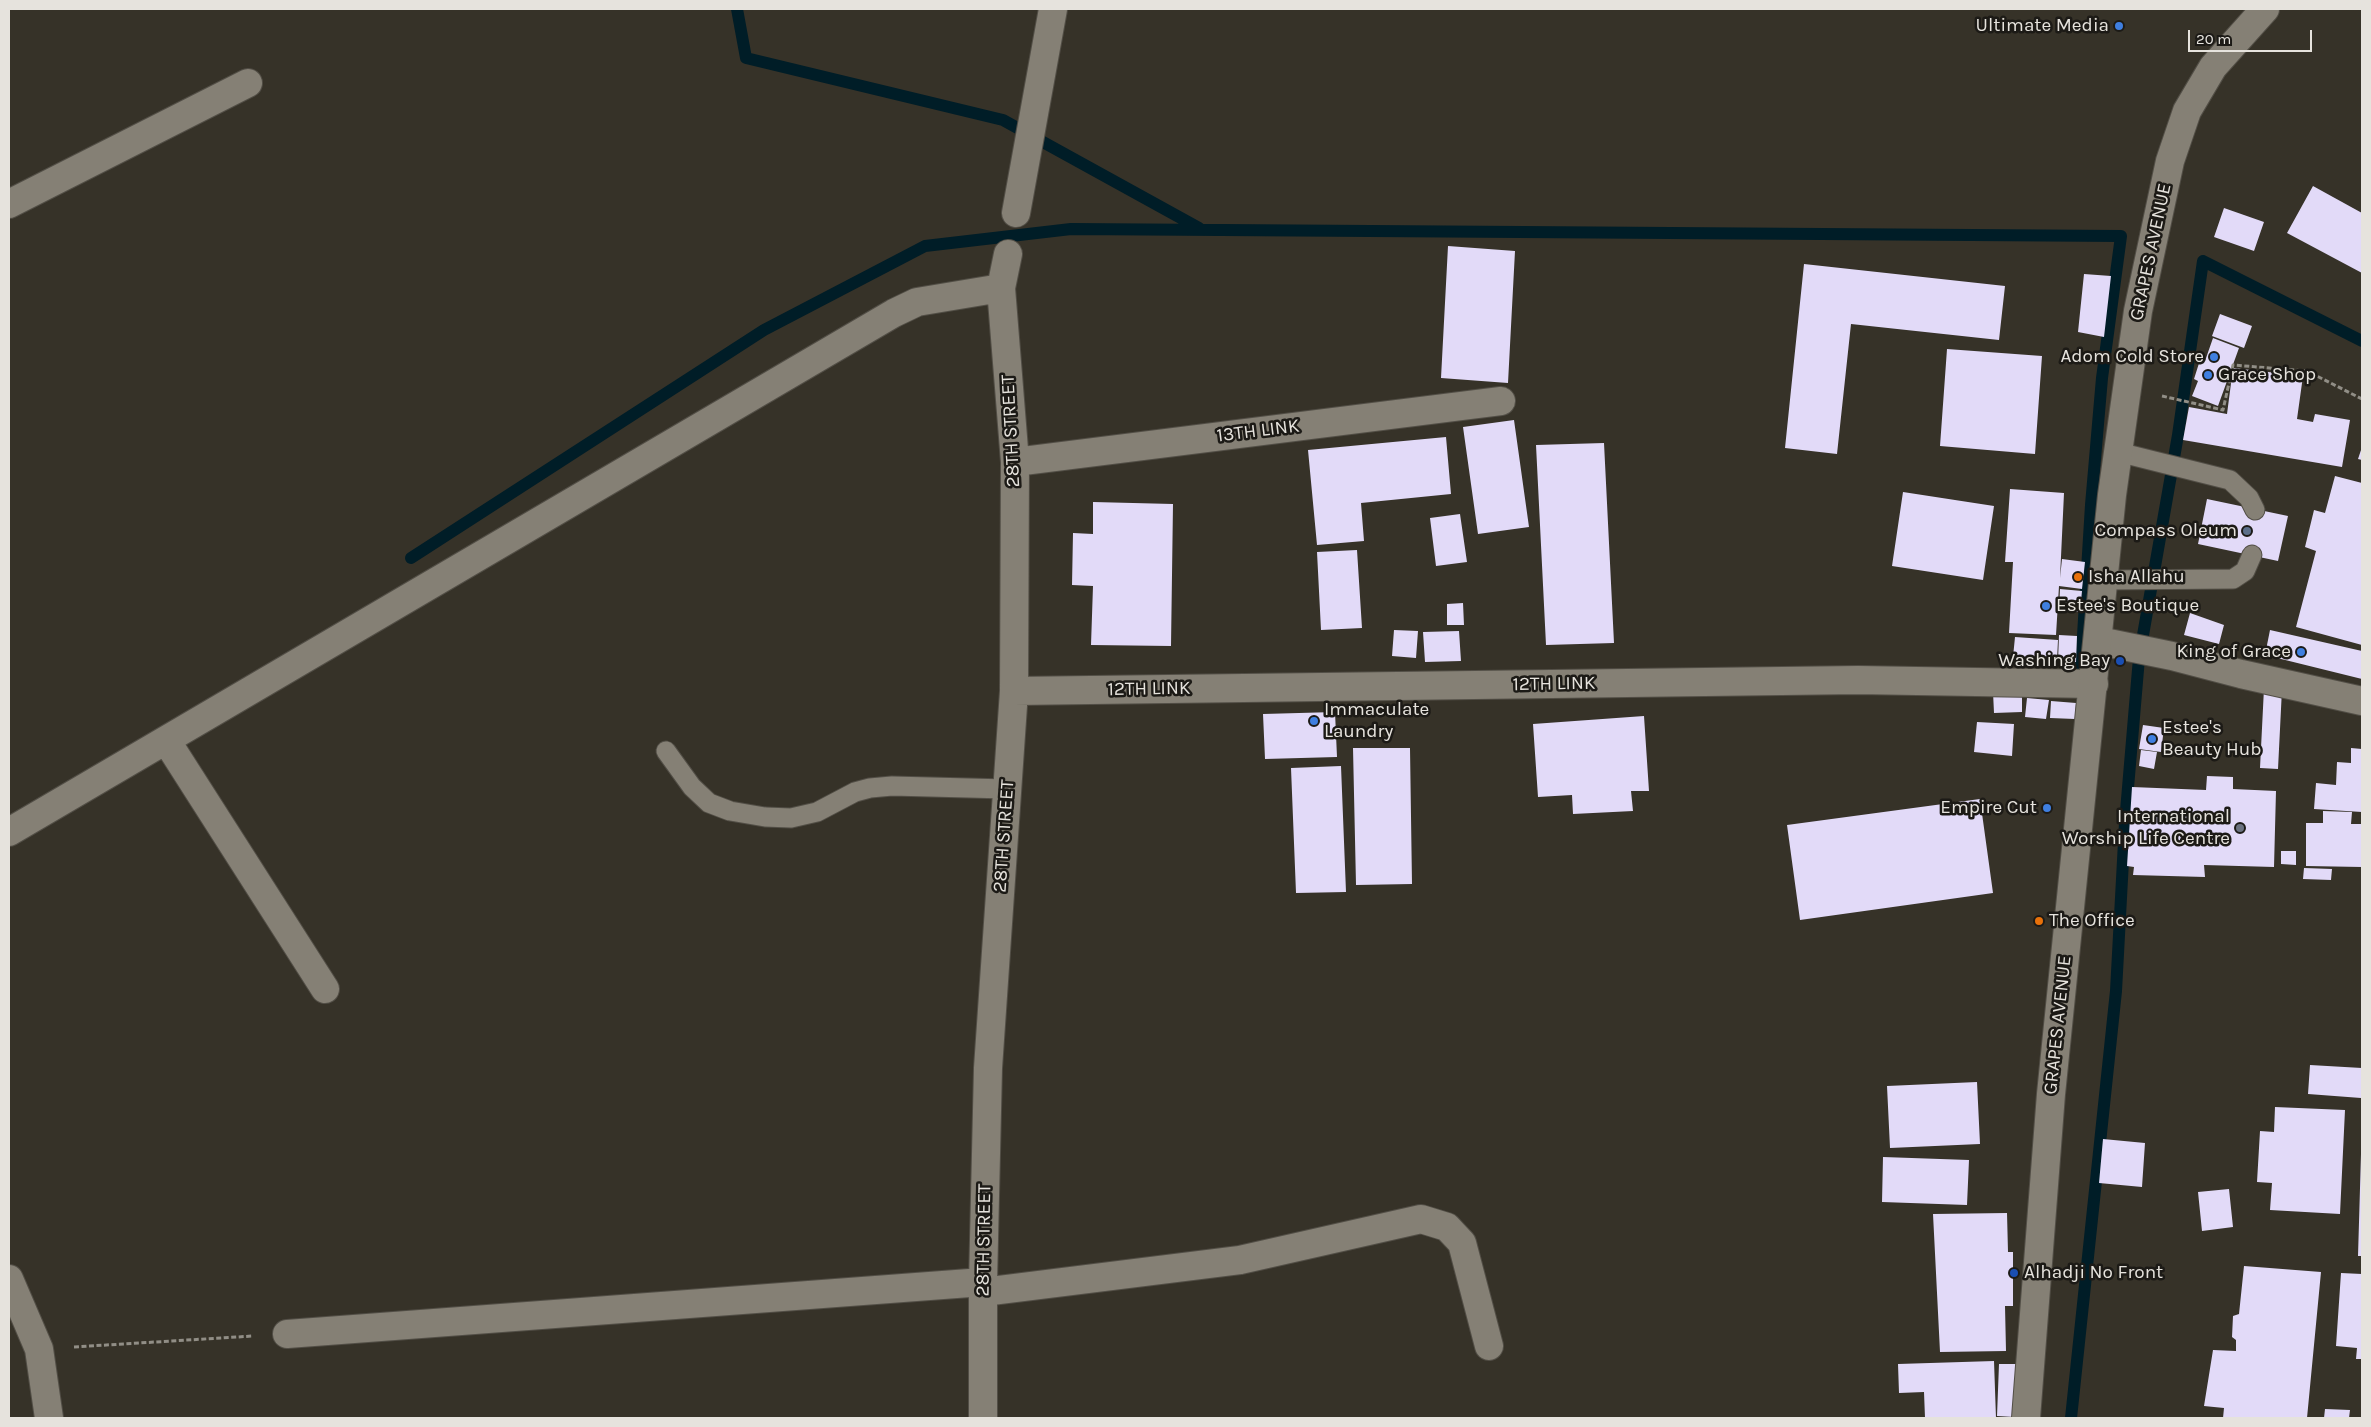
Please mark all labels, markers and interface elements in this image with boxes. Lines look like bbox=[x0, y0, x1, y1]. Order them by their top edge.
place label: Ultimate Media bbox=[1976, 15, 2109, 37]
marker: Ultimate Media bbox=[2113, 20, 2125, 32]
scale bar bbox=[2191, 20, 2315, 52]
text: 20 m bbox=[2196, 30, 2231, 48]
street label: GRAPES AVENUE bbox=[2125, 181, 2177, 323]
place label: Adom Cold Store bbox=[2060, 346, 2204, 368]
marker: Adom Cold Store bbox=[2208, 351, 2220, 363]
place label: Grace Shop bbox=[2218, 364, 2316, 386]
marker: Grace Shop bbox=[2202, 369, 2214, 381]
street label: 28TH STREET bbox=[997, 374, 1025, 488]
street label: 13TH LINK bbox=[1215, 415, 1301, 447]
place label: Compass Oleum bbox=[2095, 520, 2237, 542]
marker: Compass Oleum bbox=[2241, 525, 2253, 537]
place label: Isha Allahu bbox=[2088, 566, 2185, 588]
marker: Isha Allahu bbox=[2072, 571, 2084, 583]
place label: Estee's Boutique bbox=[2056, 595, 2199, 617]
marker: Estee's Boutique bbox=[2040, 600, 2052, 612]
place label: King of Grace bbox=[2177, 641, 2291, 663]
marker: King of Grace bbox=[2295, 646, 2307, 658]
place label: Washing Bay bbox=[1998, 650, 2110, 672]
marker: Washing Bay bbox=[2114, 655, 2126, 667]
street label: 12TH LINK bbox=[1512, 672, 1596, 696]
street label: 12TH LINK bbox=[1107, 677, 1191, 701]
place label: Immaculate Laundry bbox=[1324, 699, 1429, 743]
marker: Immaculate Laundry bbox=[1308, 715, 1320, 727]
place label: Estee's Beauty Hub bbox=[2162, 717, 2261, 761]
marker: Estee's Beauty Hub bbox=[2146, 733, 2158, 745]
street label: 28TH STREET bbox=[989, 779, 1019, 893]
place label: Empire Cut bbox=[1940, 797, 2037, 819]
marker: Empire Cut bbox=[2041, 802, 2053, 814]
place label: International Worship Life Centre bbox=[2062, 806, 2230, 850]
marker: International Worship Life Centre bbox=[2234, 822, 2246, 834]
place label: The Office bbox=[2049, 910, 2135, 932]
marker: The Office bbox=[2033, 915, 2045, 927]
street label: GRAPES AVENUE bbox=[2039, 954, 2077, 1096]
street label: 28TH STREET bbox=[972, 1183, 996, 1297]
place label: Alhadji No Front bbox=[2024, 1262, 2163, 1284]
marker: Alhadji No Front bbox=[2008, 1267, 2020, 1279]

